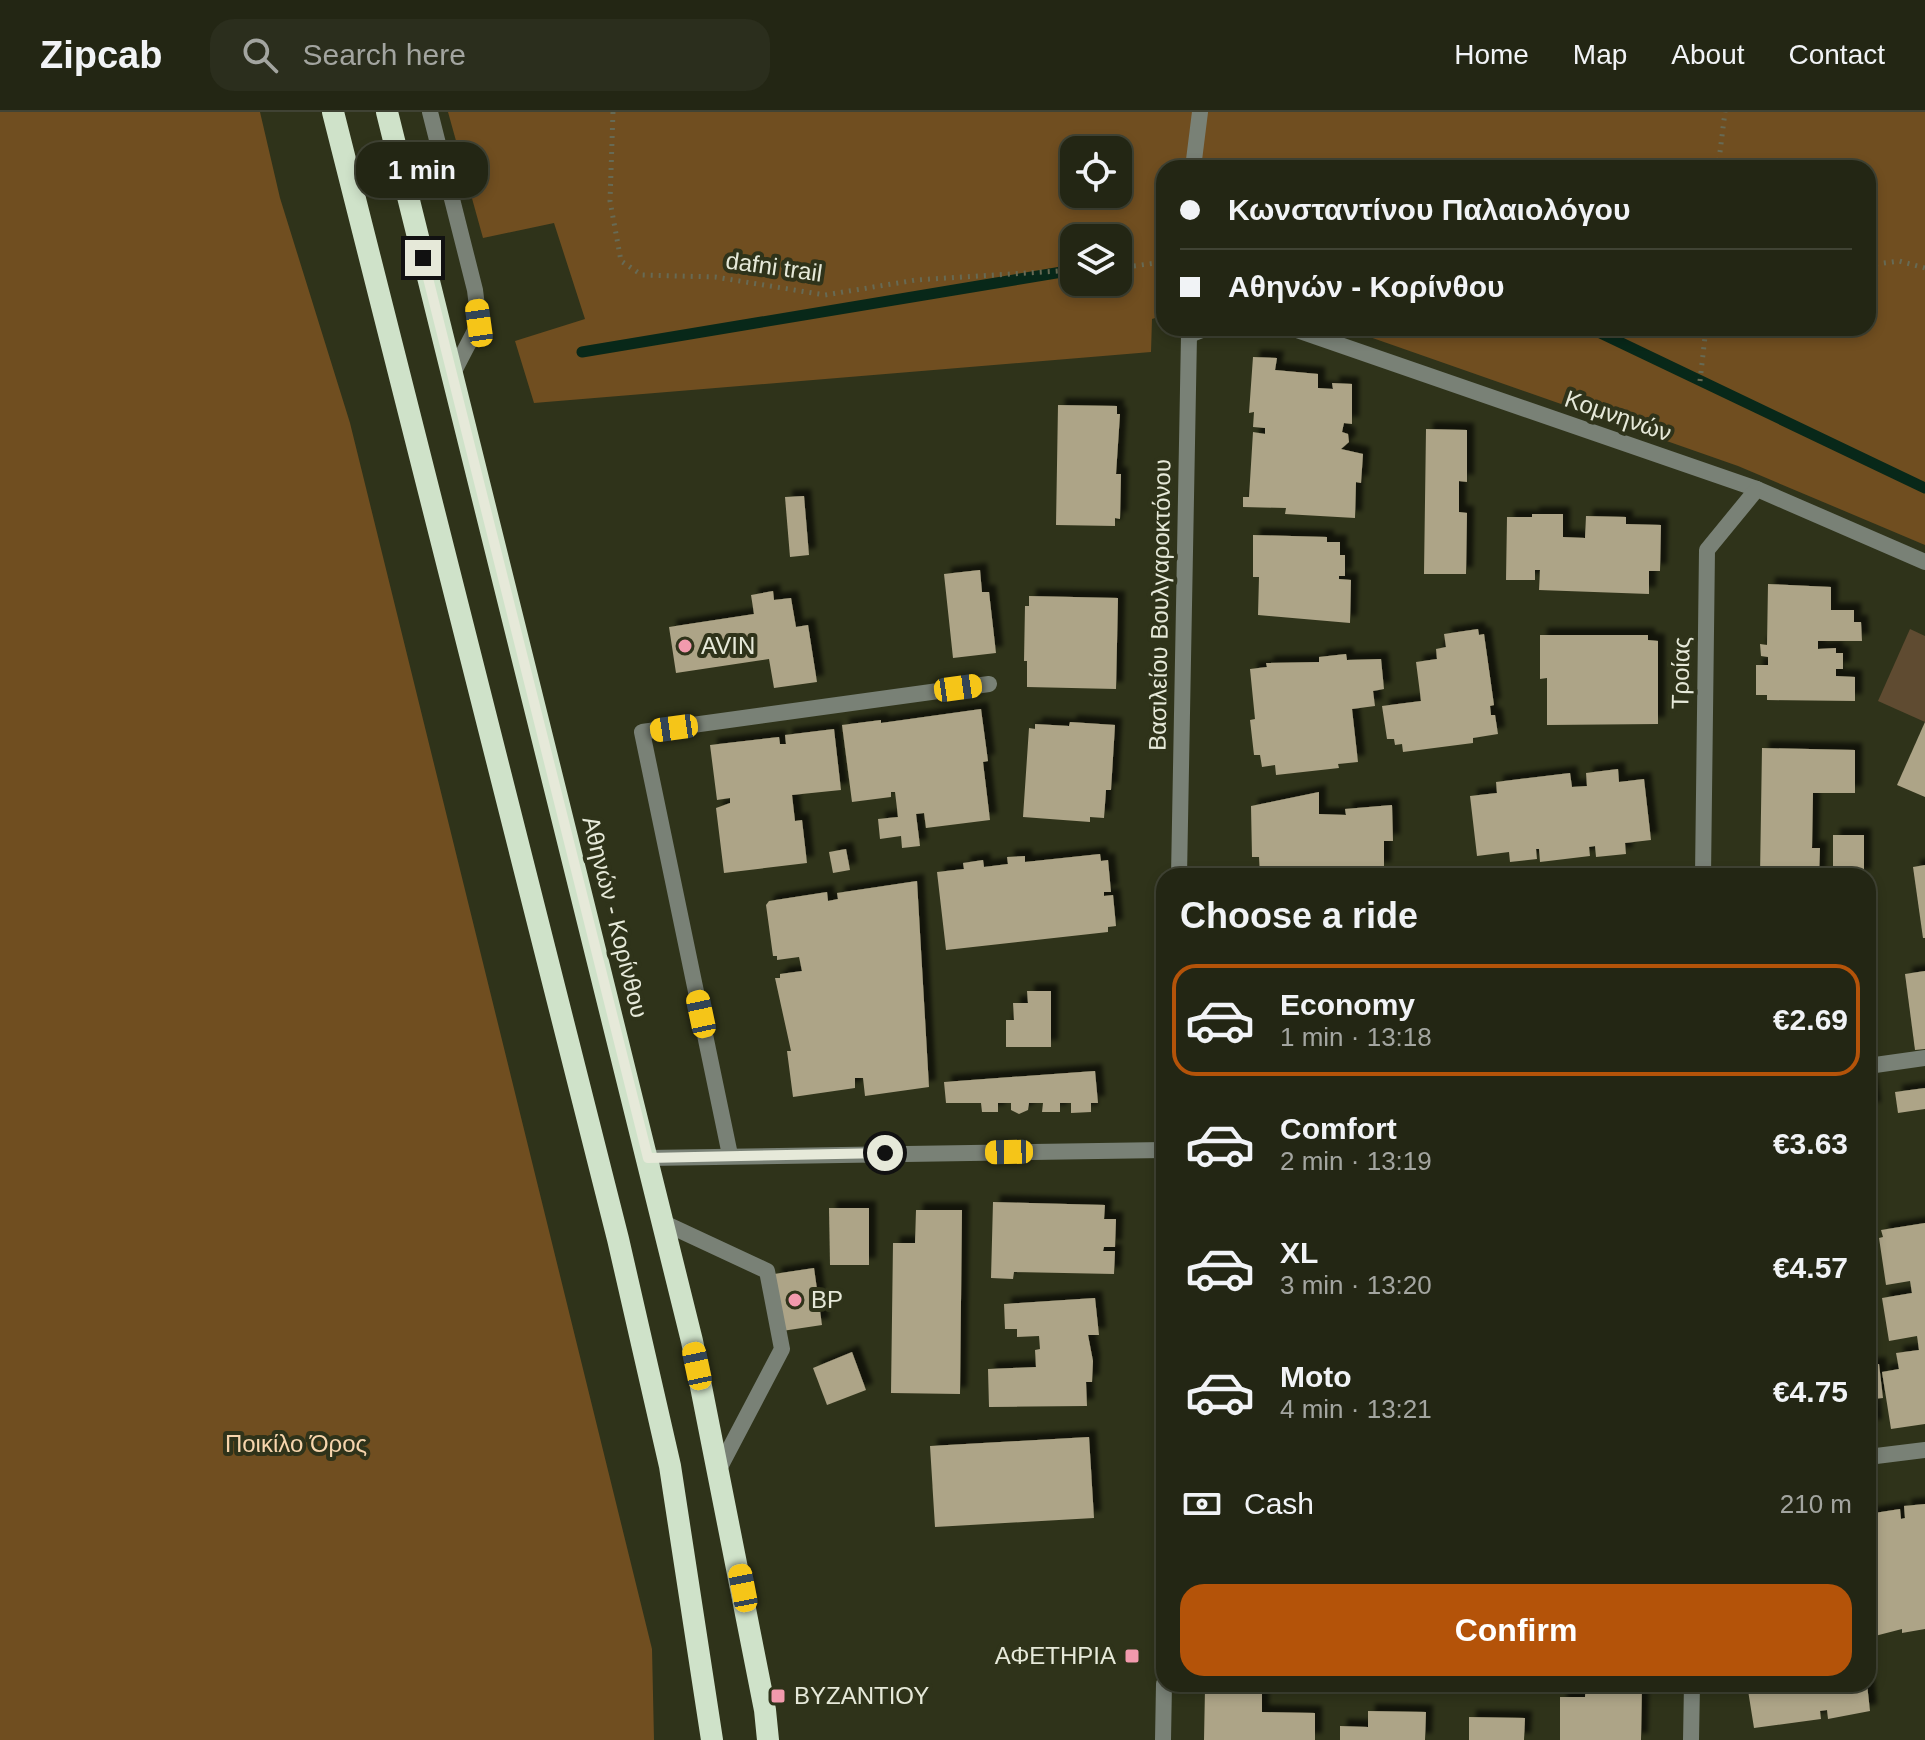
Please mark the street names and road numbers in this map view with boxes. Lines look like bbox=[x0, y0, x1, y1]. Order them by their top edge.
street label: dafni trail bbox=[724, 246, 824, 287]
street label: Κομνηνών bbox=[1561, 385, 1675, 446]
street label: Βασιλείου Βουλγαροκτόνου bbox=[1143, 459, 1176, 751]
street label: Τροίας bbox=[1666, 637, 1695, 709]
street label: Αθηνών - Κορίνθου bbox=[577, 813, 654, 1020]

